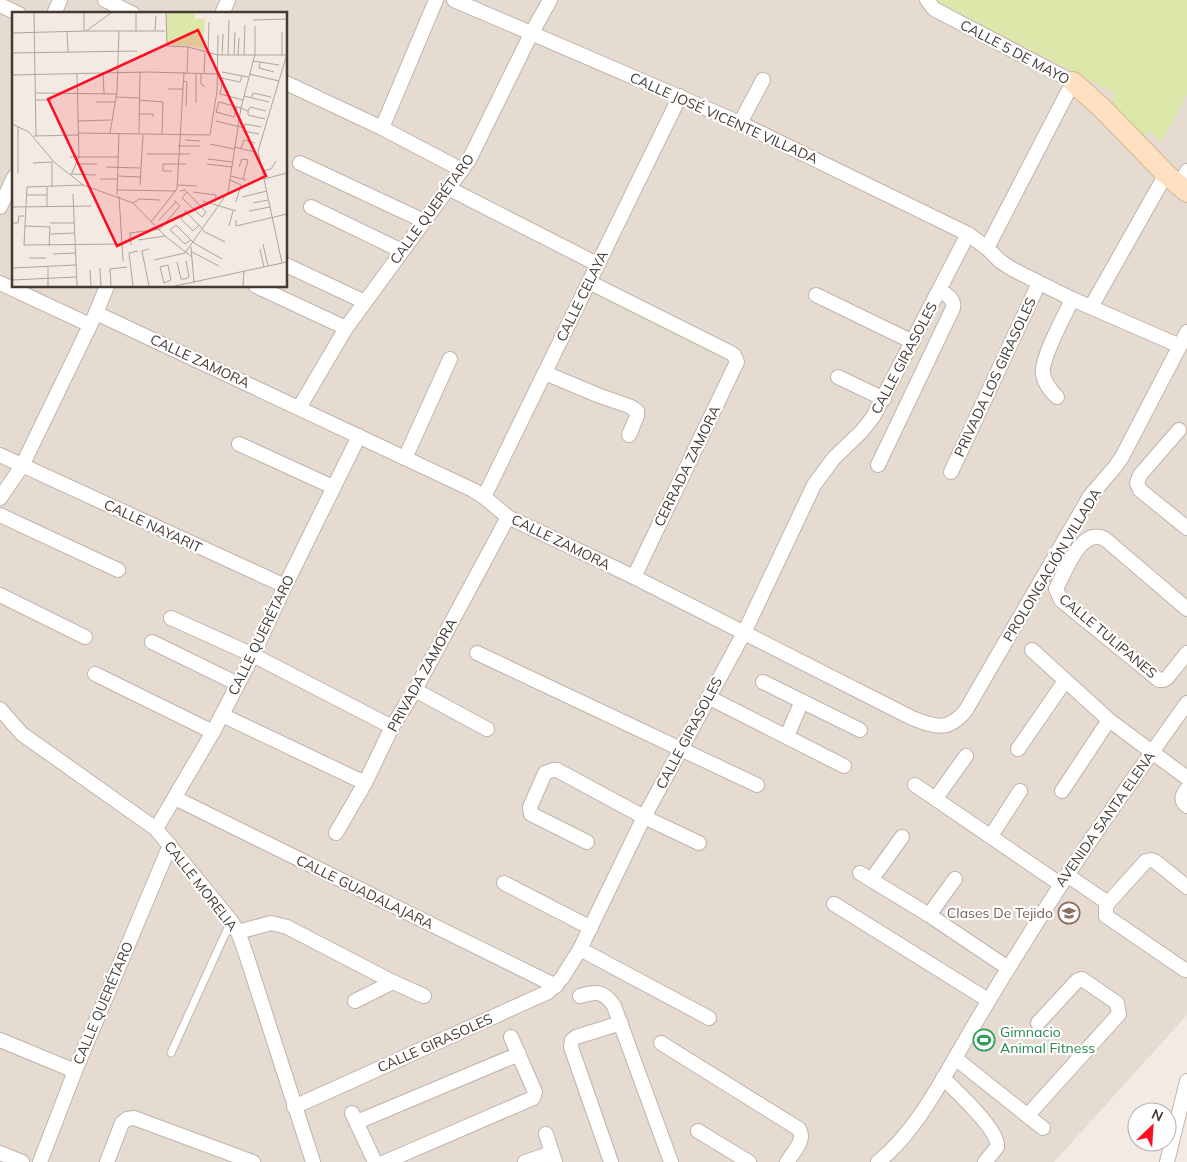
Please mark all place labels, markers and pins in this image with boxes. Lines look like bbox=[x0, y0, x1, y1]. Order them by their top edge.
school or university icon: Clases De Tejido bbox=[1057, 901, 1081, 925]
place label: Clases De Tejido bbox=[947, 904, 1053, 922]
place label: Gimnacio Animal Fitness bbox=[1000, 1023, 1095, 1057]
sports icon: Gimnacio Animal Fitness bbox=[972, 1028, 996, 1052]

